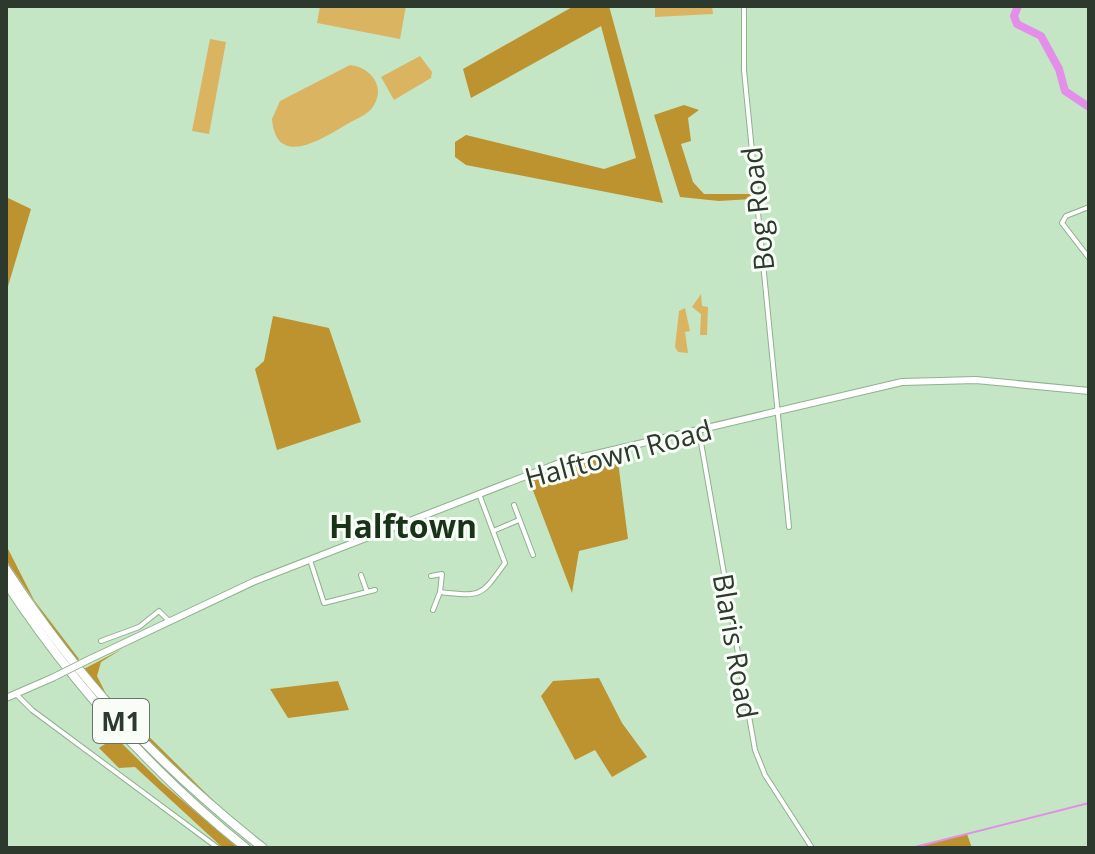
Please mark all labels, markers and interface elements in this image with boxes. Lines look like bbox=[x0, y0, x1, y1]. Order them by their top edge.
street label: Bog Road bbox=[732, 145, 782, 273]
street label: Halftown Road bbox=[520, 410, 716, 496]
district label: Halftown bbox=[329, 504, 477, 547]
street label: Blaris Road bbox=[705, 570, 767, 722]
road number: M1 bbox=[93, 699, 149, 743]

